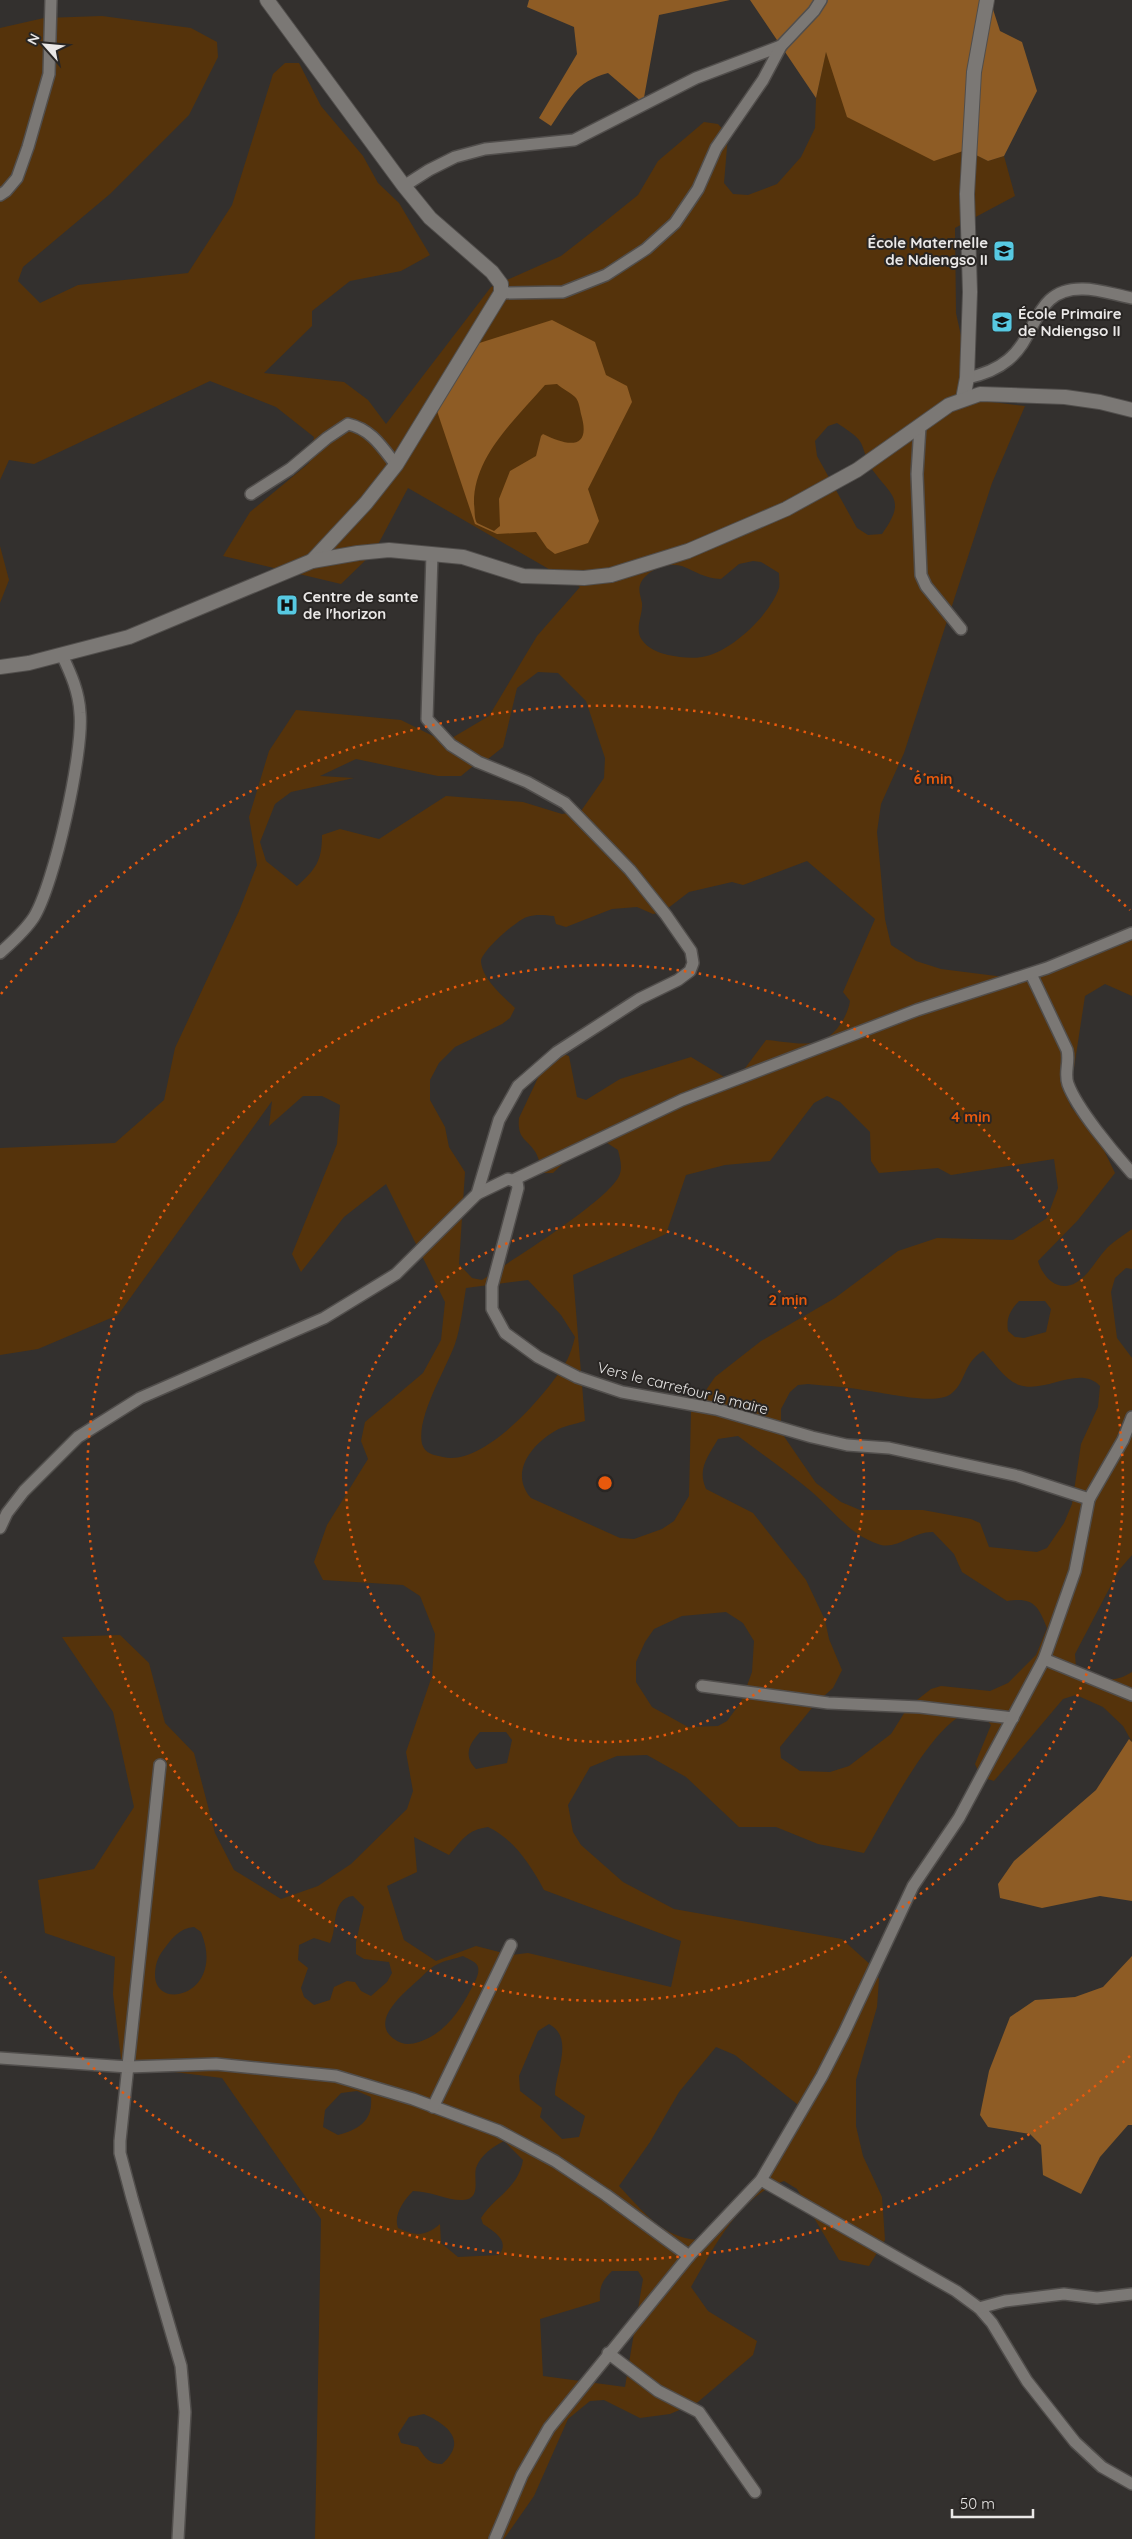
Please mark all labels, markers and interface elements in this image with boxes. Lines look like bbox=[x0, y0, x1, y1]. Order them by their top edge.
north arrow bbox=[20, 20, 70, 70]
text: N bbox=[23, 30, 44, 48]
place label: École Maternelle de Ndiengso II bbox=[868, 233, 988, 269]
school or university icon: École Maternelle de Ndiengso II bbox=[992, 239, 1016, 263]
place label: École Primaire de Ndiengso II bbox=[1018, 304, 1122, 340]
school or university icon: École Primaire de Ndiengso II bbox=[990, 310, 1014, 334]
place label: Centre de sante de l'horizon bbox=[303, 587, 419, 623]
hospital icon: Centre de sante de l'horizon bbox=[275, 593, 299, 617]
text: 6 min bbox=[914, 769, 952, 788]
text: 4 min bbox=[951, 1107, 991, 1126]
text: 2 min bbox=[768, 1290, 808, 1309]
street label: Vers le carrefour le maire bbox=[596, 1358, 770, 1418]
centre of rings bbox=[596, 1474, 614, 1492]
scale bar bbox=[952, 2486, 1033, 2518]
text: 50 m bbox=[960, 2494, 995, 2513]

